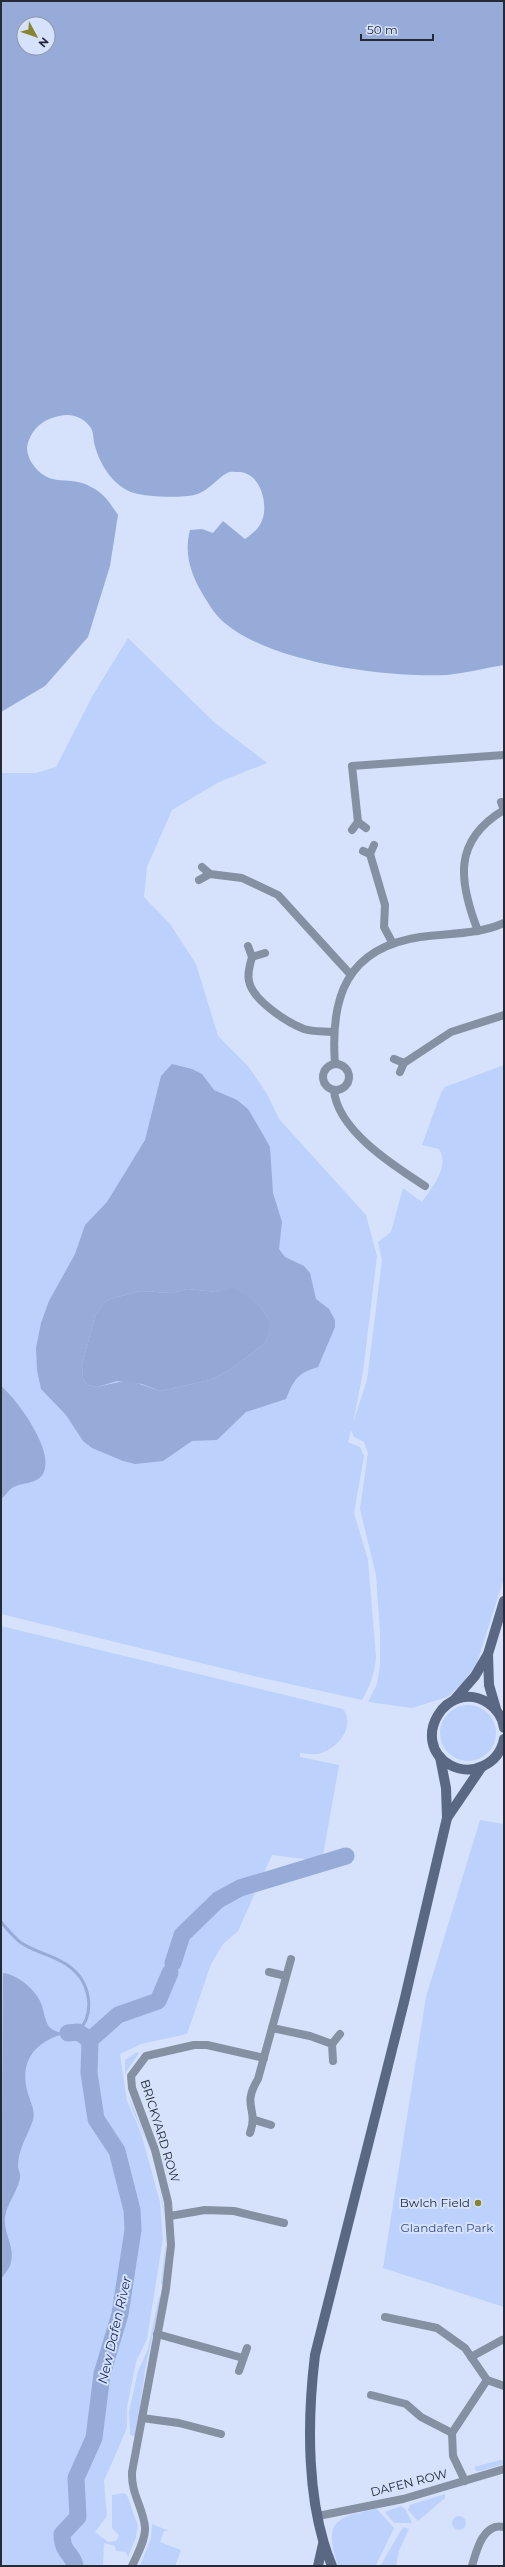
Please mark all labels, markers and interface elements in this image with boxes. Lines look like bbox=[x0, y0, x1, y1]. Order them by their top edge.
north arrow bbox=[16, 16, 56, 56]
scale bar bbox=[361, 16, 433, 42]
text: 50 m bbox=[367, 22, 398, 37]
text: N bbox=[35, 35, 52, 50]
street label: BRICKYARD ROW bbox=[138, 2077, 183, 2184]
place label: Bwlch Field bbox=[400, 2195, 470, 2210]
marker: Bwlch Field bbox=[473, 2198, 483, 2208]
park label: Glandafen Park bbox=[401, 2220, 494, 2235]
water label: New Dafen River bbox=[94, 2274, 134, 2385]
street label: DAFEN ROW bbox=[369, 2466, 449, 2499]

